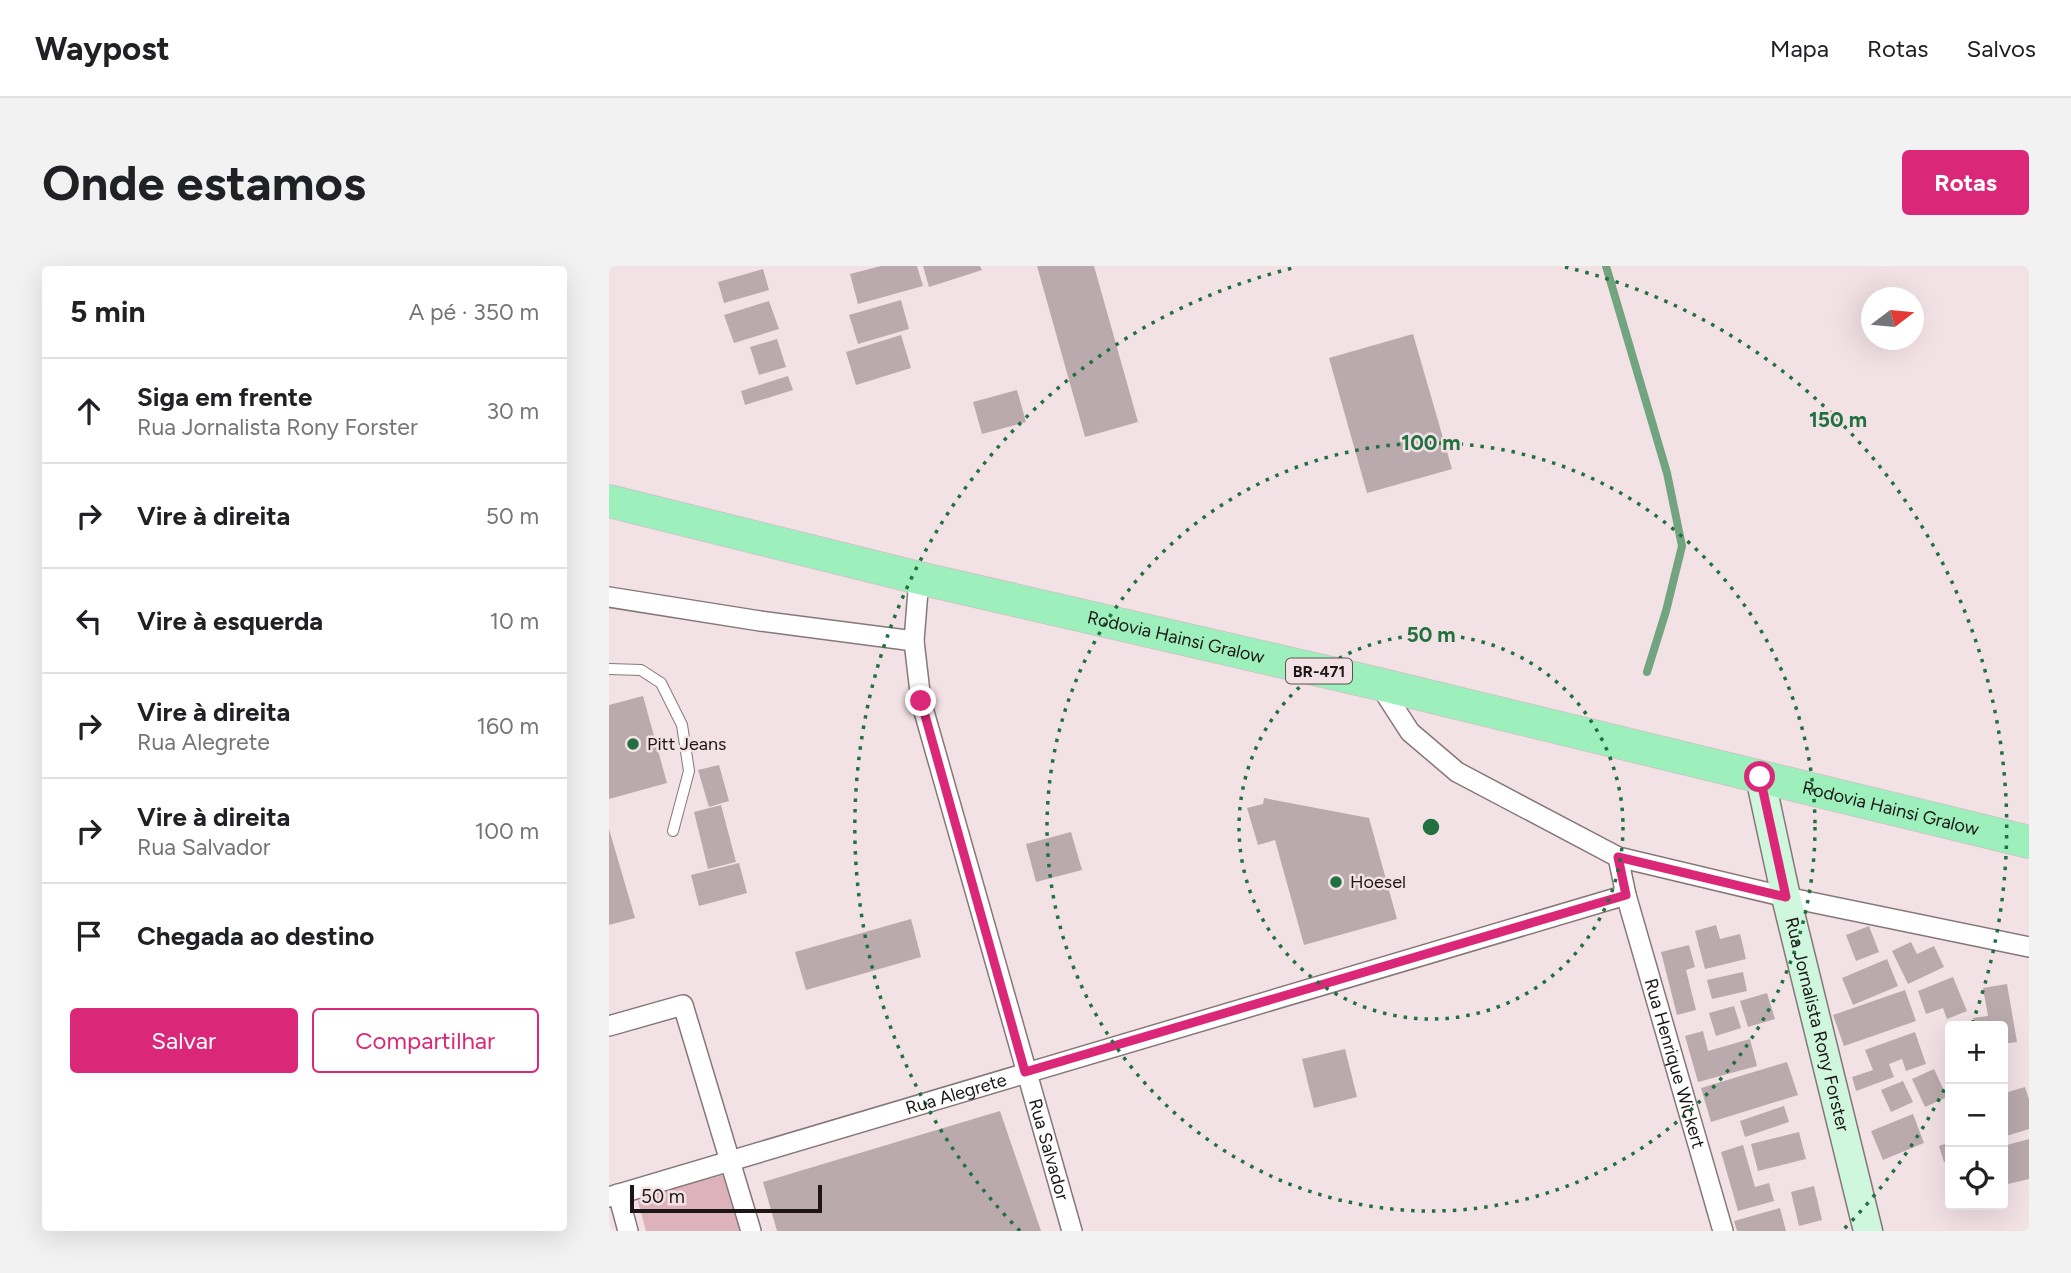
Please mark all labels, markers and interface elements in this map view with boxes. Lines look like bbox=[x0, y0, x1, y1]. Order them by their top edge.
text: Waypost bbox=[35, 29, 170, 68]
text: Mapa bbox=[1770, 34, 1829, 63]
text: Rotas bbox=[1867, 34, 1928, 63]
text: Salvos bbox=[1966, 34, 2036, 63]
button: Rotas bbox=[1902, 150, 2029, 215]
text: Onde estamos bbox=[42, 153, 366, 212]
north arrow bbox=[1861, 287, 1924, 350]
text: 5 min bbox=[70, 293, 146, 330]
text: A pé · 350 m bbox=[409, 298, 539, 326]
text: Siga em frente bbox=[137, 381, 312, 413]
icon: ahead bbox=[70, 392, 108, 430]
text: 30 m bbox=[486, 397, 539, 425]
text: 150 m bbox=[1809, 407, 1867, 432]
text: Rua Jornalista Rony Forster bbox=[137, 413, 418, 441]
text: 100 m bbox=[1401, 430, 1461, 455]
icon: right bbox=[70, 497, 108, 535]
text: Vire à direita bbox=[137, 500, 290, 532]
text: 50 m bbox=[486, 502, 539, 530]
icon: left bbox=[70, 602, 108, 640]
text: Vire à esquerda bbox=[137, 605, 323, 637]
street label: Rodovia Hainsi Gralow bbox=[1085, 606, 1266, 668]
text: 10 m bbox=[490, 607, 539, 635]
text: 50 m bbox=[1406, 622, 1456, 647]
road number: BR-471 bbox=[1286, 658, 1352, 684]
route end bbox=[905, 685, 936, 716]
text: Vire à direita bbox=[137, 696, 290, 728]
icon: right bbox=[70, 707, 108, 745]
text: 160 m bbox=[476, 712, 539, 740]
text: Rua Alegrete bbox=[137, 728, 270, 756]
place label: Pitt Jeans bbox=[647, 733, 726, 755]
marker: Pitt Jeans bbox=[625, 736, 641, 752]
route start bbox=[1744, 761, 1775, 792]
street label: Rodovia Hainsi Gralow bbox=[1800, 776, 1981, 840]
text: Vire à direita bbox=[137, 801, 290, 833]
icon: right bbox=[70, 812, 108, 850]
centre of rings bbox=[1419, 815, 1443, 839]
text: 100 m bbox=[475, 817, 539, 845]
text: Rua Salvador bbox=[137, 833, 271, 861]
place label: Hoesel bbox=[1350, 871, 1406, 893]
marker: Hoesel bbox=[1328, 874, 1344, 890]
street label: Rua Jornalista Rony Forster bbox=[1780, 915, 1854, 1134]
icon: arrive bbox=[70, 917, 108, 955]
text: Chegada ao destino bbox=[137, 920, 374, 952]
street label: Rua Henrique Wickert bbox=[1640, 976, 1710, 1151]
button: Salvar bbox=[70, 1008, 298, 1073]
button: Compartilhar bbox=[312, 1008, 539, 1073]
map controls bbox=[1945, 1021, 2008, 1210]
button: + bbox=[1945, 1021, 2008, 1084]
street label: Rua Alegrete bbox=[903, 1069, 1009, 1119]
button: − bbox=[1945, 1084, 2008, 1147]
street label: Rua Salvador bbox=[1024, 1096, 1074, 1203]
button: locate bbox=[1945, 1147, 2008, 1210]
scale bar bbox=[630, 1182, 823, 1214]
text: 50 m bbox=[641, 1185, 685, 1208]

